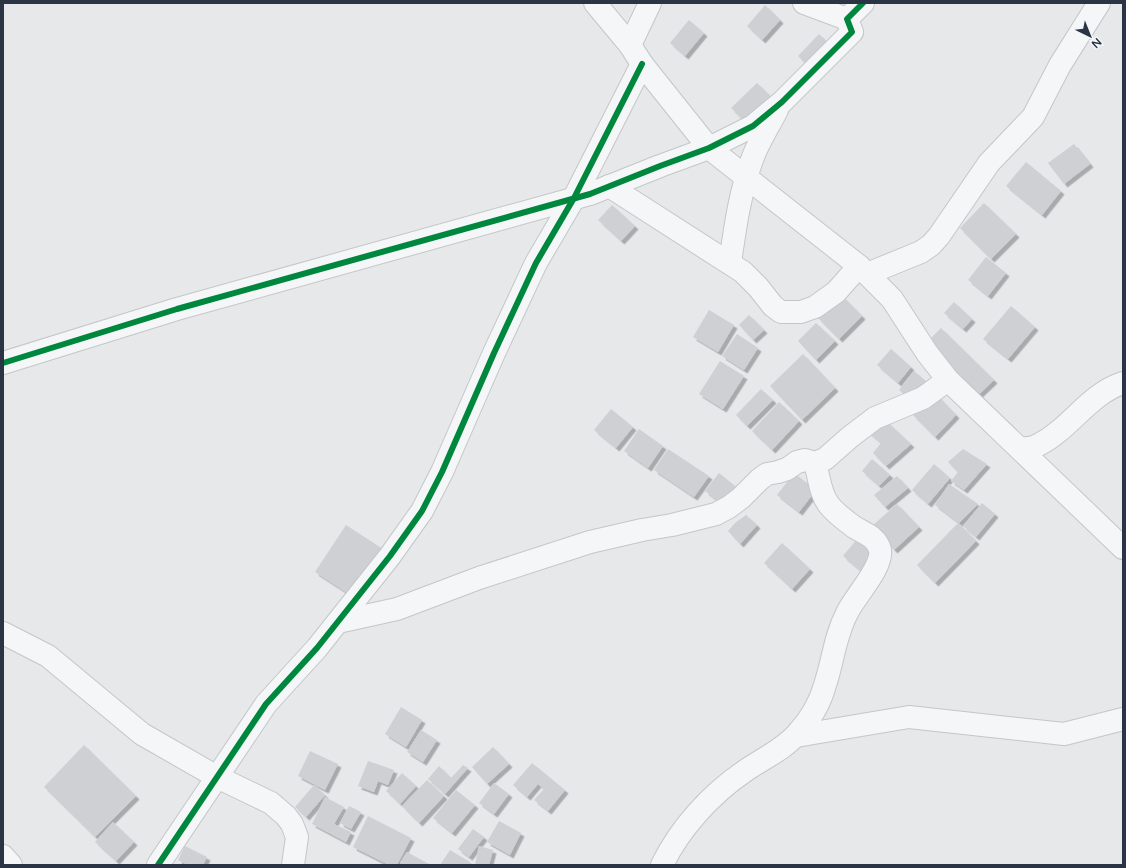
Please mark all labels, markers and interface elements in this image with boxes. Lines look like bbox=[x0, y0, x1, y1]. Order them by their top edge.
north arrow bbox=[1070, 16, 1110, 56]
text: N bbox=[1089, 35, 1104, 51]

